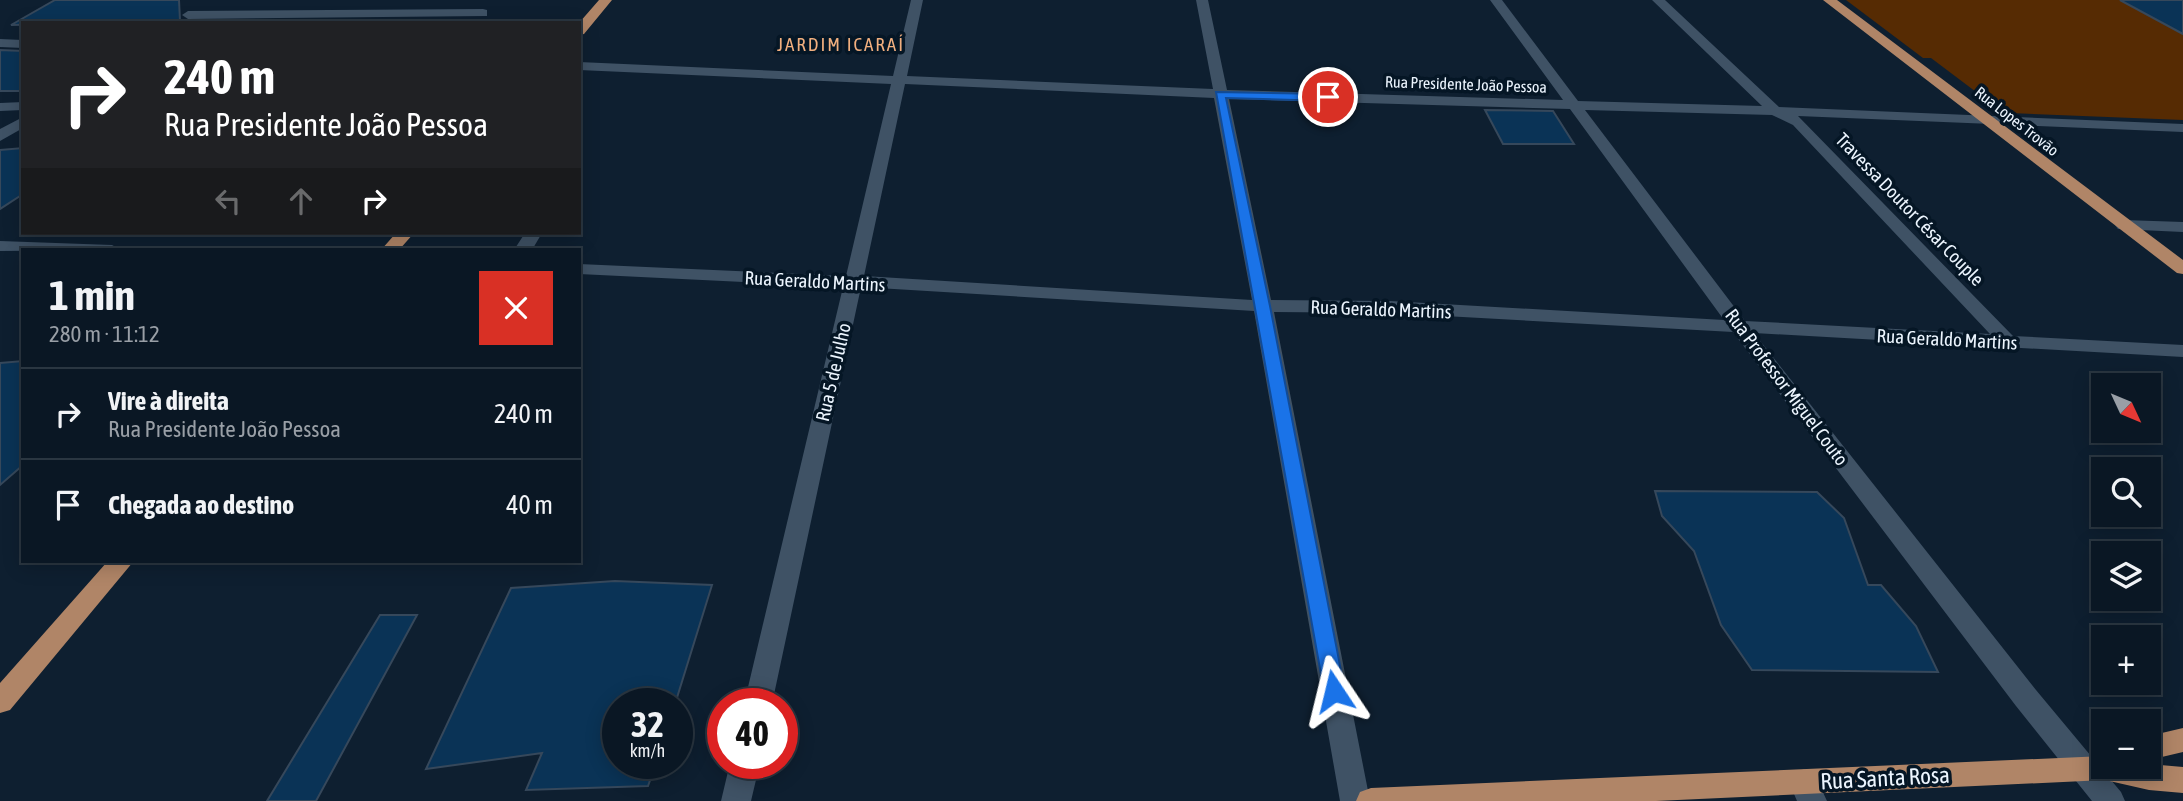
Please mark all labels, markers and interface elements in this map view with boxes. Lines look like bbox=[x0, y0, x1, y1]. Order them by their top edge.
district label: JARDIM ICARAÍ bbox=[777, 33, 905, 55]
text: 240 m bbox=[164, 48, 275, 104]
icon: right bbox=[49, 49, 140, 140]
pin bbox=[1298, 67, 1358, 127]
street label: Rua Presidente João Pessoa bbox=[1385, 72, 1547, 96]
icon: arrive bbox=[1309, 78, 1347, 116]
street label: Rua Lopes Trovão bbox=[1971, 83, 2062, 160]
text: Rua Presidente João Pessoa bbox=[164, 106, 488, 143]
street label: Travessa Doutor César Couple bbox=[1831, 128, 1989, 290]
icon: left bbox=[209, 182, 247, 220]
icon: ahead bbox=[282, 182, 320, 220]
icon: right bbox=[355, 182, 393, 220]
street label: Rua Geraldo Martins bbox=[744, 266, 886, 296]
text: 1 min bbox=[49, 271, 135, 319]
button: close bbox=[479, 271, 553, 345]
street label: Rua Geraldo Martins bbox=[1310, 296, 1452, 322]
street label: Rua Professor Miguel Couto bbox=[1721, 305, 1853, 470]
text: 280 m · 11:12 bbox=[49, 321, 160, 347]
street label: Rua 5 de Julho bbox=[811, 321, 855, 423]
street label: Rua Geraldo Martins bbox=[1876, 324, 2018, 354]
north arrow bbox=[2091, 373, 2161, 443]
map controls bbox=[2091, 373, 2161, 779]
text: Vire à direita bbox=[108, 386, 229, 416]
icon: right bbox=[49, 395, 87, 433]
text: 240 m bbox=[494, 399, 553, 429]
text: Rua Presidente João Pessoa bbox=[108, 416, 341, 442]
button: search bbox=[2091, 457, 2161, 527]
icon: arrive bbox=[49, 486, 87, 524]
text: Chegada ao destino bbox=[108, 490, 294, 520]
text: 40 m bbox=[506, 490, 553, 520]
button: layers bbox=[2091, 541, 2161, 611]
button: + bbox=[2091, 625, 2161, 695]
position arrow bbox=[1297, 654, 1371, 728]
speed limit sign: 40 bbox=[707, 688, 798, 779]
text: 32 bbox=[631, 704, 664, 744]
button: − bbox=[2091, 709, 2161, 779]
text: km/h bbox=[630, 740, 665, 761]
street label: Rua Santa Rosa bbox=[1820, 762, 1950, 794]

